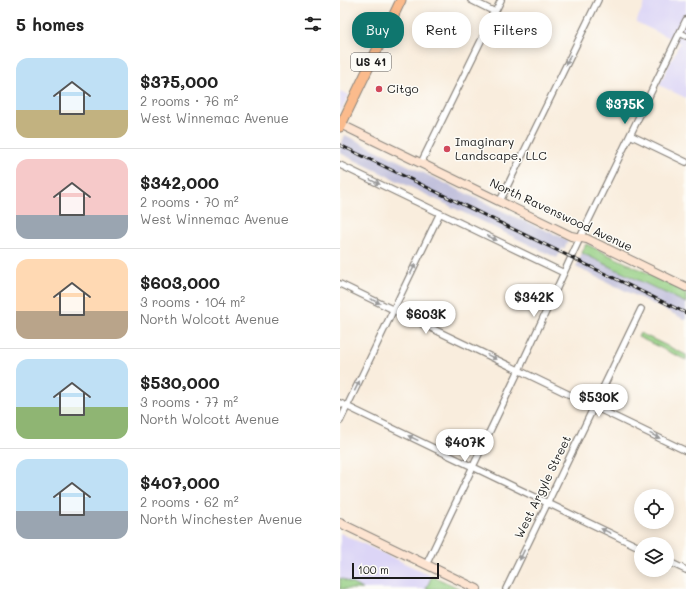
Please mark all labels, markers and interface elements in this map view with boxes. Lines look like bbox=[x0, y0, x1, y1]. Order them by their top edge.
chip: Buy bbox=[352, 12, 404, 48]
chip: Rent bbox=[412, 12, 471, 48]
chip: Filters bbox=[479, 12, 552, 48]
text: 5 homes bbox=[16, 13, 84, 35]
icon: filters bbox=[302, 13, 324, 35]
road number: US 41 bbox=[351, 53, 391, 71]
one-way arrow bbox=[565, 55, 572, 66]
text: $375,000 bbox=[140, 70, 218, 92]
icon: home bbox=[48, 74, 96, 122]
place label: Citgo bbox=[387, 80, 419, 96]
marker: Citgo bbox=[374, 84, 384, 94]
pin: $375K bbox=[597, 91, 653, 125]
text: 2 rooms · 76 m² bbox=[140, 92, 239, 109]
text: $375K bbox=[605, 95, 645, 112]
text: West Winnemac Avenue bbox=[140, 109, 289, 126]
place label: Imaginary Landscape, LLC bbox=[455, 133, 547, 163]
marker: Imaginary Landscape, LLC bbox=[442, 144, 452, 154]
text: $342,000 bbox=[140, 171, 219, 193]
street label: North Ravenswood Avenue bbox=[487, 174, 635, 254]
icon: home bbox=[48, 175, 96, 223]
one-way arrow bbox=[369, 179, 381, 185]
text: 2 rooms · 70 m² bbox=[140, 193, 239, 210]
text: West Winnemac Avenue bbox=[140, 210, 289, 227]
one-way arrow bbox=[487, 235, 498, 241]
one-way arrow bbox=[410, 263, 416, 275]
text: $603,000 bbox=[140, 271, 220, 293]
icon: home bbox=[48, 275, 96, 323]
pin: $342K bbox=[506, 284, 562, 318]
text: $342K bbox=[514, 288, 554, 305]
text: 3 rooms · 104 m² bbox=[140, 293, 245, 310]
one-way arrow bbox=[370, 298, 381, 304]
pin: $603K bbox=[398, 301, 454, 335]
text: $603K bbox=[406, 305, 446, 322]
text: North Wolcott Avenue bbox=[140, 310, 279, 327]
one-way arrow bbox=[487, 354, 498, 360]
text: $530,000 bbox=[140, 371, 220, 393]
icon: home bbox=[48, 375, 96, 423]
one-way arrow bbox=[354, 381, 360, 392]
pin: $530K bbox=[571, 384, 627, 418]
text: $530K bbox=[579, 388, 619, 405]
text: 3 rooms · 77 m² bbox=[140, 393, 238, 410]
text: North Wolcott Avenue bbox=[140, 410, 279, 427]
pin: $407K bbox=[437, 429, 493, 463]
street label: West Argyle Street bbox=[510, 432, 574, 541]
text: $407K bbox=[445, 433, 485, 450]
one-way arrow bbox=[649, 433, 661, 439]
one-way arrow bbox=[408, 435, 419, 441]
text: $407,000 bbox=[140, 471, 220, 493]
icon: home bbox=[48, 475, 96, 523]
map controls bbox=[634, 489, 674, 577]
button: locate bbox=[634, 489, 674, 529]
text: 2 rooms · 62 m² bbox=[140, 493, 239, 510]
text: North Winchester Avenue bbox=[140, 510, 302, 527]
one-way arrow bbox=[600, 528, 612, 534]
button: layers bbox=[634, 537, 674, 577]
one-way arrow bbox=[519, 549, 525, 561]
scale bar bbox=[352, 561, 439, 580]
text: 100 m bbox=[358, 562, 389, 577]

